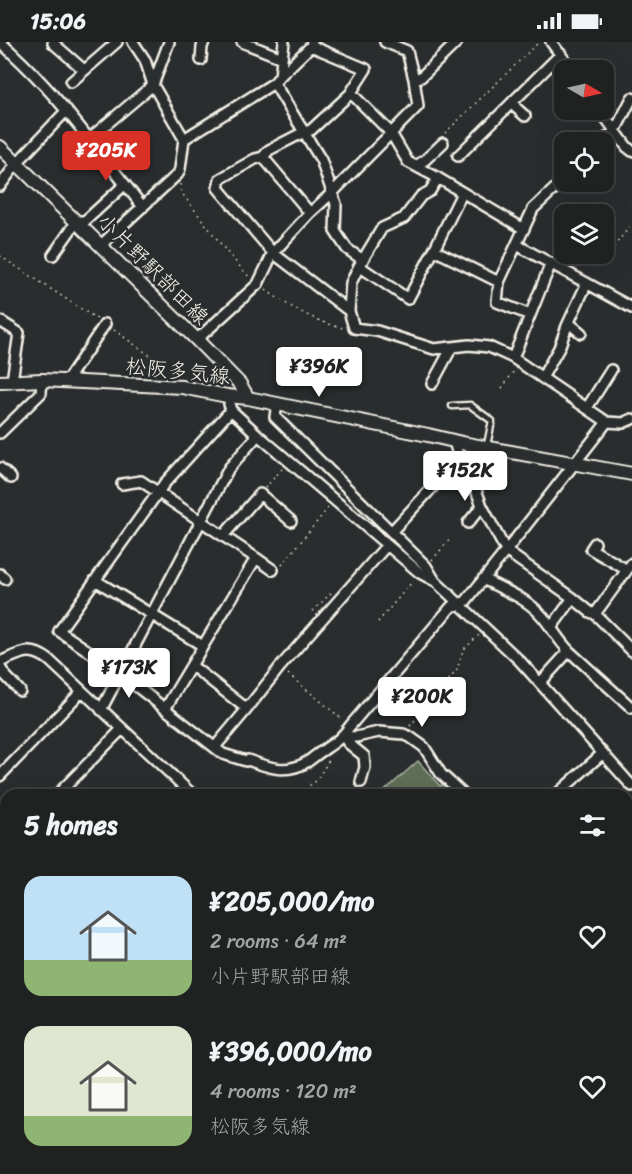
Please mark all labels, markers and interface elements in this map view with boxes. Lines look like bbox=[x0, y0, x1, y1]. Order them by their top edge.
text: 15:06 bbox=[30, 2, 86, 41]
north arrow bbox=[554, 60, 614, 120]
map controls bbox=[554, 60, 614, 264]
pin: ¥205K bbox=[64, 131, 148, 182]
button: locate bbox=[554, 132, 614, 192]
text: ¥205K bbox=[76, 133, 136, 168]
street label: 小片野駅部田線 bbox=[88, 204, 218, 334]
button: layers bbox=[554, 204, 614, 264]
street label: 松阪多気線 bbox=[124, 347, 232, 395]
pin: ¥396K bbox=[277, 347, 361, 398]
text: ¥396K bbox=[290, 349, 348, 384]
pin: ¥152K bbox=[423, 451, 507, 502]
text: ¥152K bbox=[437, 453, 493, 488]
pin: ¥173K bbox=[87, 648, 171, 699]
text: ¥173K bbox=[102, 650, 156, 685]
pin: ¥200K bbox=[380, 677, 464, 728]
text: ¥200K bbox=[392, 679, 452, 714]
text: 5 homes bbox=[24, 802, 117, 848]
icon: filters bbox=[576, 809, 609, 842]
text: ¥205,000/mo bbox=[210, 878, 374, 924]
icon: home bbox=[72, 900, 144, 972]
icon: heart bbox=[576, 920, 609, 953]
text: 2 rooms · 64 m² bbox=[210, 924, 347, 959]
text: 小片野駅部田線 bbox=[210, 959, 350, 994]
text: ¥396,000/mo bbox=[210, 1028, 372, 1074]
icon: home bbox=[72, 1050, 144, 1122]
icon: heart bbox=[576, 1070, 609, 1103]
text: 4 rooms · 120 m² bbox=[210, 1074, 357, 1109]
text: 松阪多気線 bbox=[210, 1109, 310, 1144]

